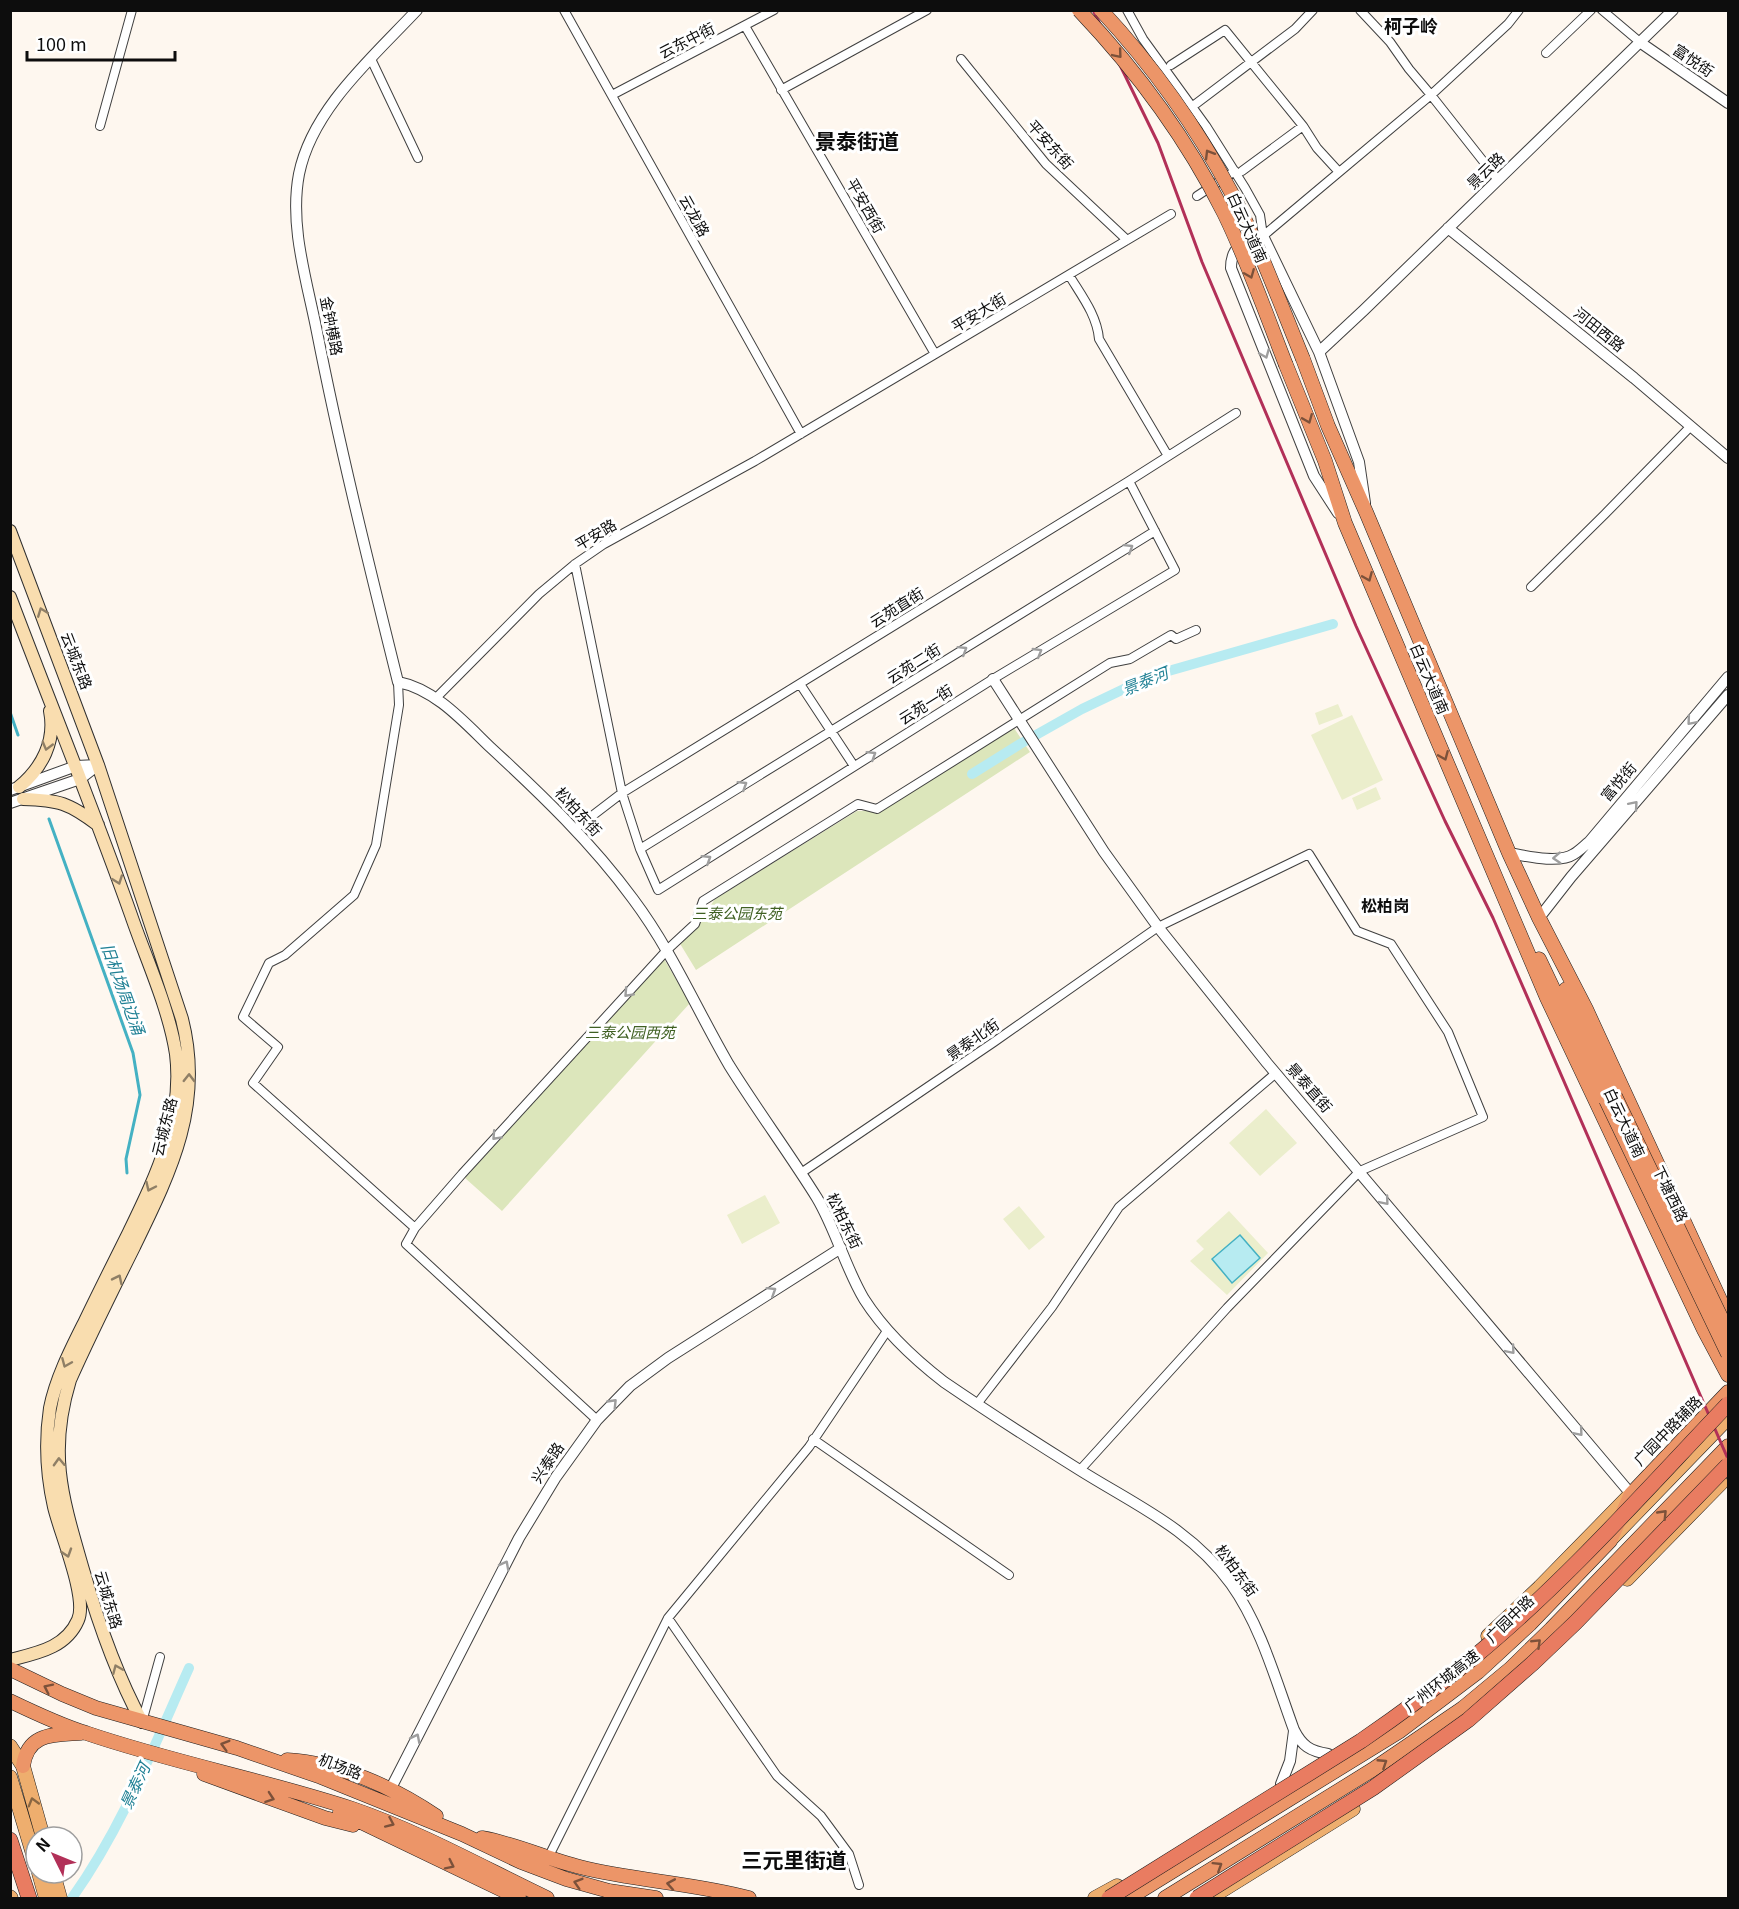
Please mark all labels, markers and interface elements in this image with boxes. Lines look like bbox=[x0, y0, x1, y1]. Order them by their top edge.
district label: 柯子岭 bbox=[1384, 12, 1438, 38]
street label: 云东中街 bbox=[655, 17, 718, 63]
scale bar bbox=[27, 24, 176, 62]
text: 100 m bbox=[36, 30, 87, 56]
street label: 富悦街 bbox=[1669, 38, 1718, 81]
one-way arrow bbox=[1111, 47, 1122, 58]
street label: 平安东街 bbox=[1023, 115, 1079, 173]
district label: 景泰街道 bbox=[815, 125, 899, 155]
street label: 景云路 bbox=[1461, 147, 1508, 193]
one-way arrow bbox=[1204, 150, 1216, 160]
street label: 平安西街 bbox=[842, 174, 890, 236]
street label: 白云大道南 bbox=[1224, 189, 1273, 266]
street label: 云龙路 bbox=[675, 190, 715, 240]
one-way arrow bbox=[1243, 268, 1255, 279]
street label: 平安大街 bbox=[947, 287, 1009, 336]
street label: 金钟横路 bbox=[316, 294, 349, 357]
street label: 河田西路 bbox=[1570, 302, 1630, 356]
one-way arrow bbox=[1258, 348, 1270, 359]
one-way arrow bbox=[1301, 413, 1313, 424]
street label: 平安路 bbox=[571, 513, 620, 554]
one-way arrow bbox=[1123, 543, 1133, 555]
one-way arrow bbox=[1361, 570, 1373, 581]
street label: 云苑直街 bbox=[865, 582, 927, 632]
one-way arrow bbox=[36, 607, 49, 617]
street label: 云城东路 bbox=[57, 629, 98, 692]
street label: 云苑二街 bbox=[882, 638, 944, 688]
street label: 白云大道南 bbox=[1406, 640, 1455, 717]
one-way arrow bbox=[957, 645, 967, 657]
one-way arrow bbox=[1032, 648, 1042, 659]
water label: 景泰河 bbox=[1118, 659, 1174, 700]
street label: 云苑一街 bbox=[894, 679, 956, 729]
one-way arrow bbox=[1687, 714, 1698, 725]
one-way arrow bbox=[42, 740, 55, 750]
one-way arrow bbox=[866, 750, 876, 762]
one-way arrow bbox=[1437, 750, 1449, 761]
street label: 富悦街 bbox=[1595, 757, 1640, 805]
one-way arrow bbox=[737, 781, 747, 793]
street label: 松柏东街 bbox=[551, 782, 607, 840]
one-way arrow bbox=[1627, 801, 1638, 811]
one-way arrow bbox=[1552, 851, 1561, 864]
one-way arrow bbox=[701, 854, 711, 866]
one-way arrow bbox=[111, 874, 123, 885]
district label: 松柏岗 bbox=[1361, 893, 1409, 917]
park label: 三泰公园东苑 bbox=[692, 902, 784, 923]
water label: 旧机场周边涌 bbox=[96, 939, 152, 1040]
one-way arrow bbox=[624, 986, 635, 996]
street label: 景泰北街 bbox=[942, 1013, 1003, 1065]
park label: 三泰公园西苑 bbox=[585, 1021, 677, 1042]
street label: 景泰直街 bbox=[1283, 1057, 1338, 1117]
one-way arrow bbox=[183, 1073, 196, 1082]
street label: 白云大道南 bbox=[1600, 1084, 1651, 1161]
street label: 云城东路 bbox=[146, 1095, 181, 1158]
one-way arrow bbox=[493, 1129, 504, 1140]
street label: 下塘西路 bbox=[1649, 1162, 1694, 1225]
one-way arrow bbox=[146, 1180, 158, 1191]
street label: 松柏东街 bbox=[823, 1189, 868, 1252]
one-way arrow bbox=[1378, 1194, 1389, 1205]
one-way arrow bbox=[111, 1275, 122, 1286]
one-way arrow bbox=[766, 1287, 776, 1299]
one-way arrow bbox=[1503, 1343, 1514, 1354]
one-way arrow bbox=[61, 1356, 73, 1367]
street label: 广园中路辅路 bbox=[1628, 1390, 1706, 1470]
one-way arrow bbox=[606, 1399, 617, 1410]
one-way arrow bbox=[1572, 1425, 1583, 1436]
street label: 兴泰路 bbox=[525, 1438, 568, 1487]
one-way arrow bbox=[53, 1458, 65, 1467]
one-way arrow bbox=[1655, 1510, 1666, 1521]
street label: 松柏东街 bbox=[1211, 1540, 1263, 1601]
one-way arrow bbox=[60, 1547, 72, 1558]
one-way arrow bbox=[498, 1560, 509, 1571]
street label: 云城东路 bbox=[91, 1568, 128, 1631]
street label: 广园中路 bbox=[1480, 1590, 1538, 1646]
one-way arrow bbox=[1529, 1640, 1540, 1651]
street label: 广州环城高速 bbox=[1399, 1644, 1483, 1716]
one-way arrow bbox=[112, 1665, 124, 1676]
one-way arrow bbox=[43, 1683, 54, 1695]
one-way arrow bbox=[409, 1734, 420, 1745]
one-way arrow bbox=[220, 1740, 231, 1752]
street label: 机场路 bbox=[316, 1748, 365, 1783]
water label: 景泰河 bbox=[113, 1756, 156, 1812]
one-way arrow bbox=[1377, 1758, 1387, 1770]
one-way arrow bbox=[264, 1791, 275, 1803]
one-way arrow bbox=[28, 1797, 40, 1807]
one-way arrow bbox=[383, 1816, 394, 1828]
north arrow bbox=[24, 1825, 84, 1885]
text: N bbox=[29, 1832, 55, 1857]
district label: 三元里街道 bbox=[742, 1844, 847, 1874]
one-way arrow bbox=[444, 1858, 455, 1870]
one-way arrow bbox=[1212, 1861, 1222, 1873]
one-way arrow bbox=[573, 1878, 584, 1890]
one-way arrow bbox=[666, 1878, 676, 1891]

